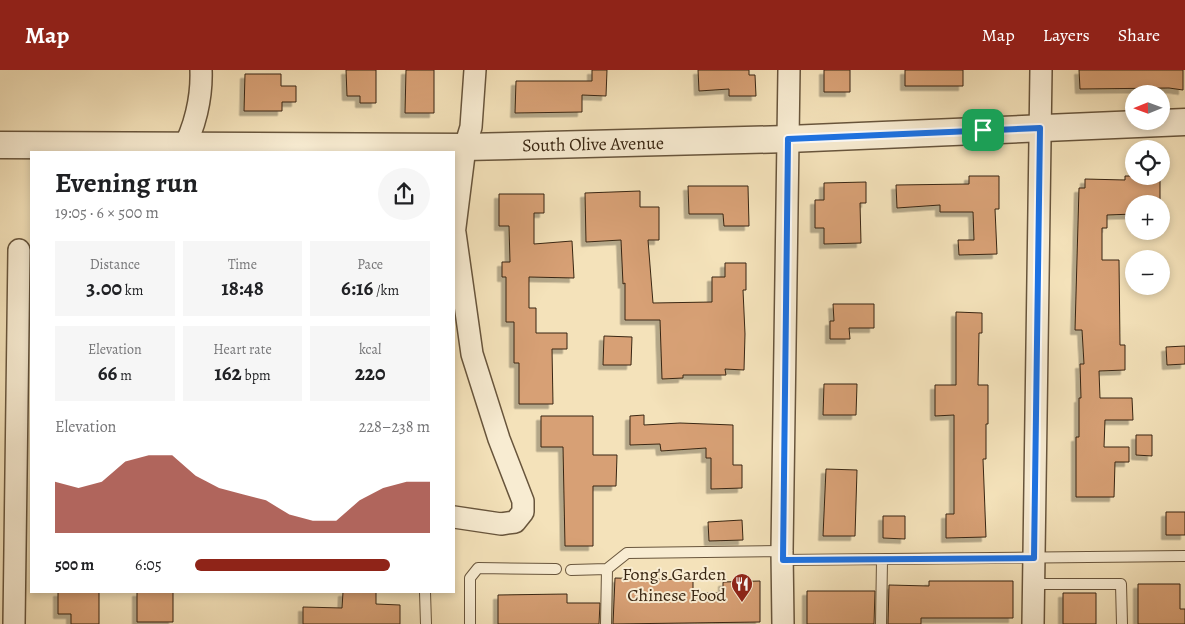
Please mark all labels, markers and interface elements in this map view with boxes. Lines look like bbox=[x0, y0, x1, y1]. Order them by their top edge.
text: Map bbox=[25, 19, 69, 51]
text: Map bbox=[982, 23, 1015, 47]
text: Layers bbox=[1043, 23, 1090, 47]
text: Share bbox=[1118, 23, 1160, 47]
north arrow bbox=[1125, 85, 1170, 130]
map controls bbox=[1125, 85, 1170, 295]
pin bbox=[962, 109, 1004, 151]
icon: arrive bbox=[969, 116, 997, 144]
street label: South Olive Avenue bbox=[522, 131, 664, 157]
button: locate bbox=[1125, 140, 1170, 185]
text: Evening run bbox=[55, 164, 198, 202]
button: share bbox=[378, 168, 430, 220]
button: + bbox=[1125, 195, 1170, 240]
text: 19:05 · 6 × 500 m bbox=[55, 202, 159, 224]
button: − bbox=[1125, 250, 1170, 295]
text: Distance bbox=[90, 255, 140, 274]
text: Time bbox=[228, 255, 257, 274]
text: Pace bbox=[357, 255, 383, 274]
text: 3.00 bbox=[86, 274, 122, 302]
text: 18:48 bbox=[221, 274, 264, 302]
text: 6:16 bbox=[341, 274, 373, 302]
text: km bbox=[122, 281, 143, 300]
text: /km bbox=[373, 281, 399, 300]
text: Elevation bbox=[88, 340, 142, 359]
text: Heart rate bbox=[213, 340, 272, 359]
text: kcal bbox=[359, 340, 381, 359]
text: 66 bbox=[98, 359, 117, 387]
text: 162 bbox=[214, 359, 242, 387]
text: 220 bbox=[355, 359, 386, 387]
text: m bbox=[117, 366, 132, 385]
text: bpm bbox=[242, 366, 271, 385]
text: Elevation bbox=[55, 416, 116, 438]
text: 228–238 m bbox=[359, 416, 430, 438]
text: 500 m bbox=[55, 554, 94, 576]
text: 6:05 bbox=[135, 554, 162, 576]
place label: Fong's Garden Chinese Food bbox=[622, 562, 726, 607]
restaurant icon: Fong's Garden Chinese Food bbox=[730, 572, 754, 603]

